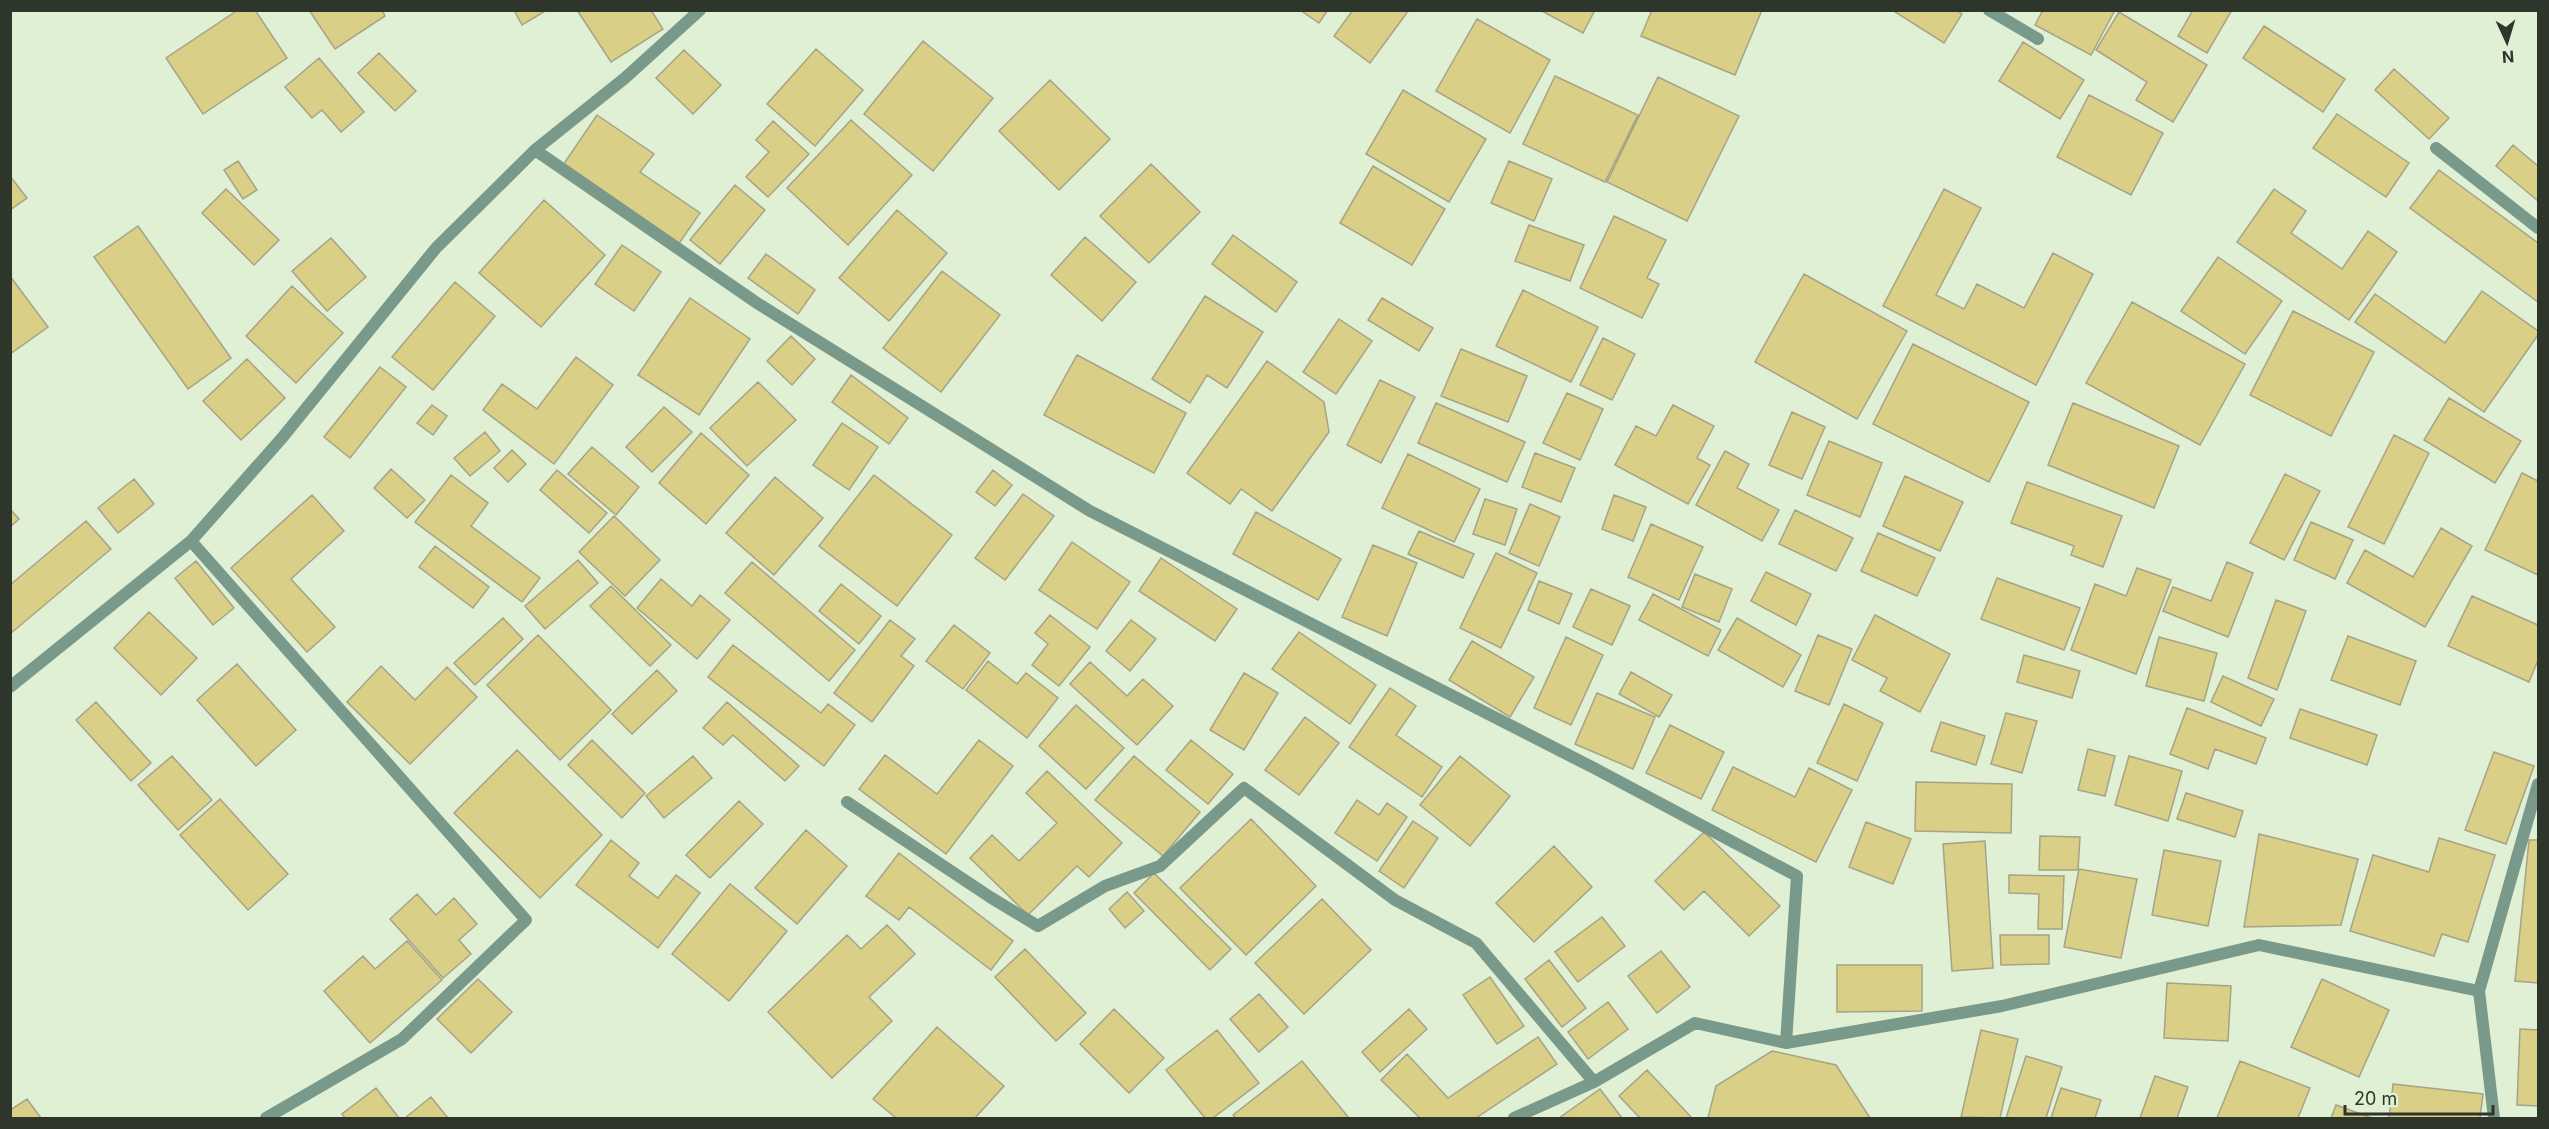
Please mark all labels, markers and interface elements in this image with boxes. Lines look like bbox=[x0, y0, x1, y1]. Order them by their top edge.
north arrow bbox=[2477, 12, 2537, 72]
text: N bbox=[2501, 47, 2515, 67]
scale bar bbox=[2345, 1078, 2494, 1116]
text: 20 m bbox=[2354, 1088, 2397, 1109]

